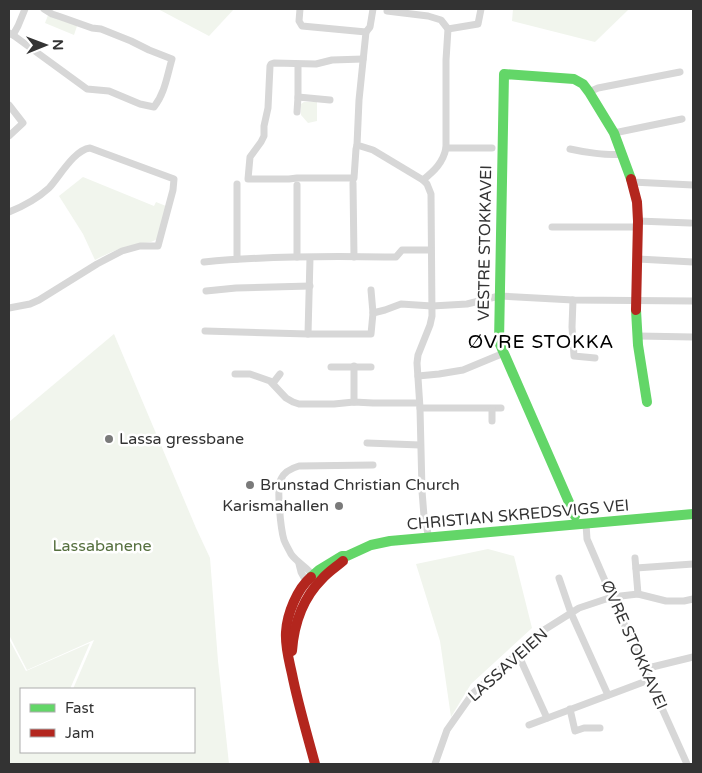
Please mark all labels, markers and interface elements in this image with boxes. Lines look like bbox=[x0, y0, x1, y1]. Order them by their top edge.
north arrow bbox=[20, 20, 70, 70]
text: N bbox=[49, 39, 66, 51]
street label: VESTRE STOKKAVEI bbox=[474, 165, 496, 321]
district label: ØVRE STOKKA bbox=[468, 331, 614, 353]
place label: Lassa gressbane bbox=[119, 429, 244, 449]
marker: Lassa gressbane bbox=[103, 433, 115, 445]
place label: Brunstad Christian Church bbox=[260, 475, 460, 495]
marker: Brunstad Christian Church bbox=[244, 479, 256, 491]
street label: CHRISTIAN SKREDSVIGS VEI bbox=[406, 495, 630, 535]
place label: Karismahallen bbox=[222, 496, 329, 516]
marker: Karismahallen bbox=[333, 500, 345, 512]
park label: Lassabanene bbox=[52, 536, 152, 556]
street label: ØVRE STOKKAVEI bbox=[596, 577, 672, 713]
street label: LASSAVEIEN bbox=[464, 624, 552, 706]
legend bbox=[20, 688, 195, 753]
text: Fast bbox=[65, 699, 95, 717]
text: Jam bbox=[65, 724, 94, 742]

